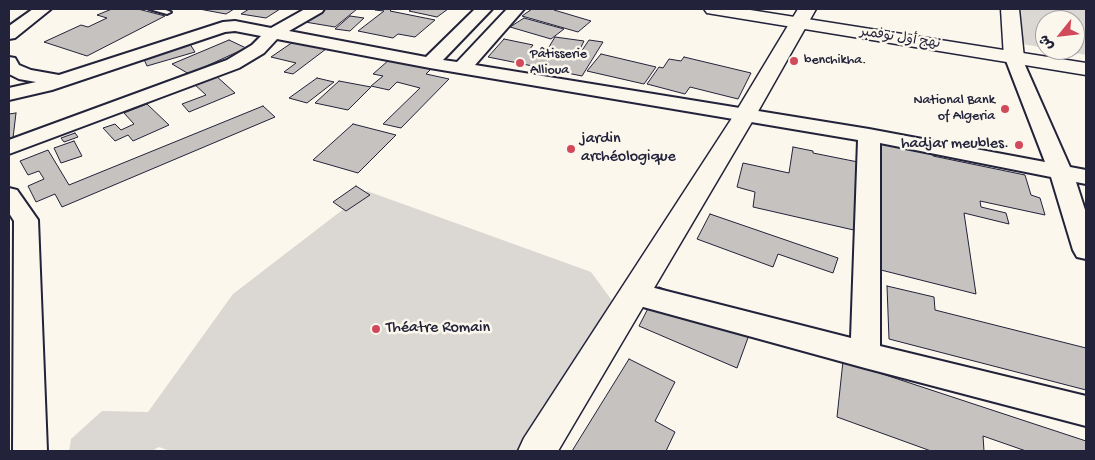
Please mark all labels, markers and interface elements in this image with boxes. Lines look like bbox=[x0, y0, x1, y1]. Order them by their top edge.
north arrow bbox=[1035, 10, 1085, 60]
street label: نهج أول نوفمبر bbox=[859, 24, 941, 54]
text: ش bbox=[1036, 31, 1058, 53]
place label: Pâtisserie Allioua bbox=[530, 47, 587, 80]
place label: benchikha. bbox=[804, 53, 867, 69]
marker: benchikha. bbox=[788, 55, 800, 67]
marker: Pâtisserie Allioua bbox=[514, 57, 526, 69]
place label: National Bank of Algeria bbox=[913, 93, 995, 125]
marker: National Bank of Algeria bbox=[999, 103, 1011, 115]
place label: jardin archéologique bbox=[581, 130, 676, 168]
place label: hadjar meubles. bbox=[901, 135, 1009, 155]
marker: hadjar meubles. bbox=[1013, 139, 1025, 151]
marker: jardin archéologique bbox=[565, 143, 577, 155]
place label: Théatre Romain bbox=[386, 319, 490, 339]
marker: Théatre Romain bbox=[370, 323, 382, 335]

